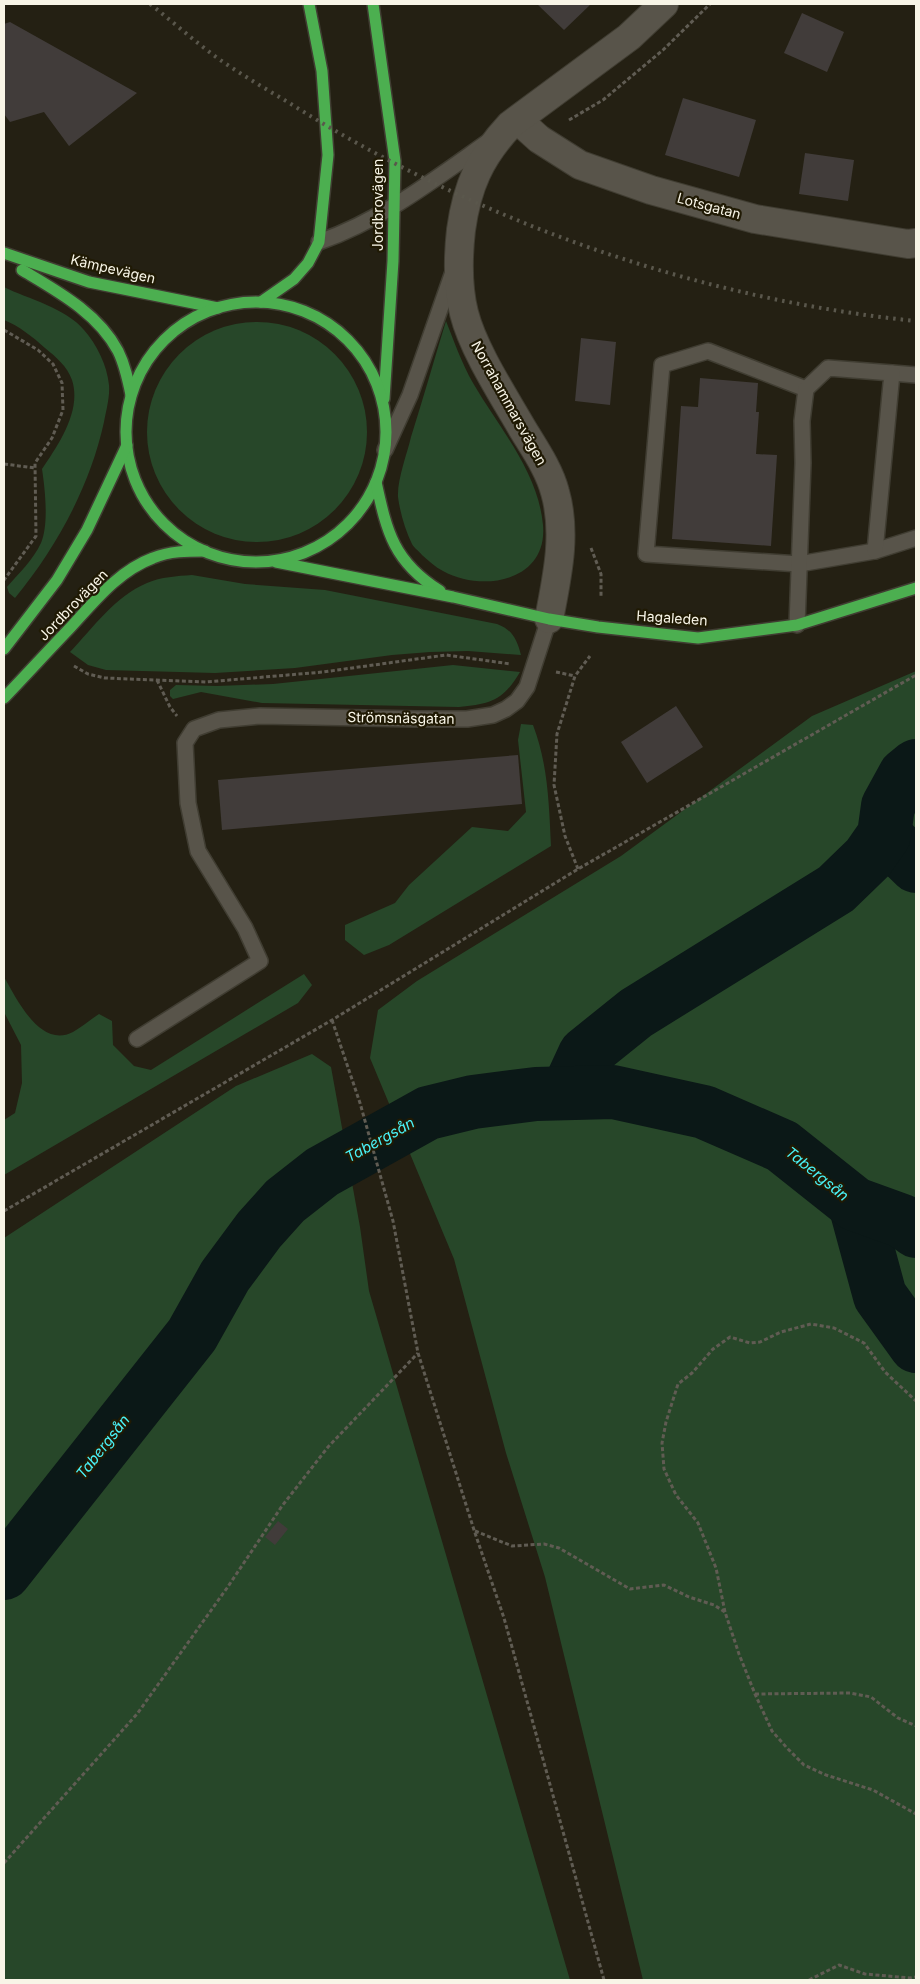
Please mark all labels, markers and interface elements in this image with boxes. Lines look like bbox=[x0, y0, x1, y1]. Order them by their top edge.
street label: Jordbrovägen bbox=[369, 159, 386, 251]
street label: Lotsgatan bbox=[675, 189, 743, 222]
street label: Kämpevägen bbox=[69, 250, 157, 287]
street label: Norrahammarsvägen bbox=[468, 338, 551, 468]
street label: Jordbrovägen bbox=[34, 566, 111, 644]
street label: Hagaleden bbox=[636, 607, 708, 628]
street label: Strömsnäsgatan bbox=[347, 708, 455, 727]
water label: Tabergsån bbox=[342, 1113, 418, 1166]
water label: Tabergsån bbox=[782, 1142, 853, 1205]
water label: Tabergsån bbox=[72, 1411, 134, 1483]

